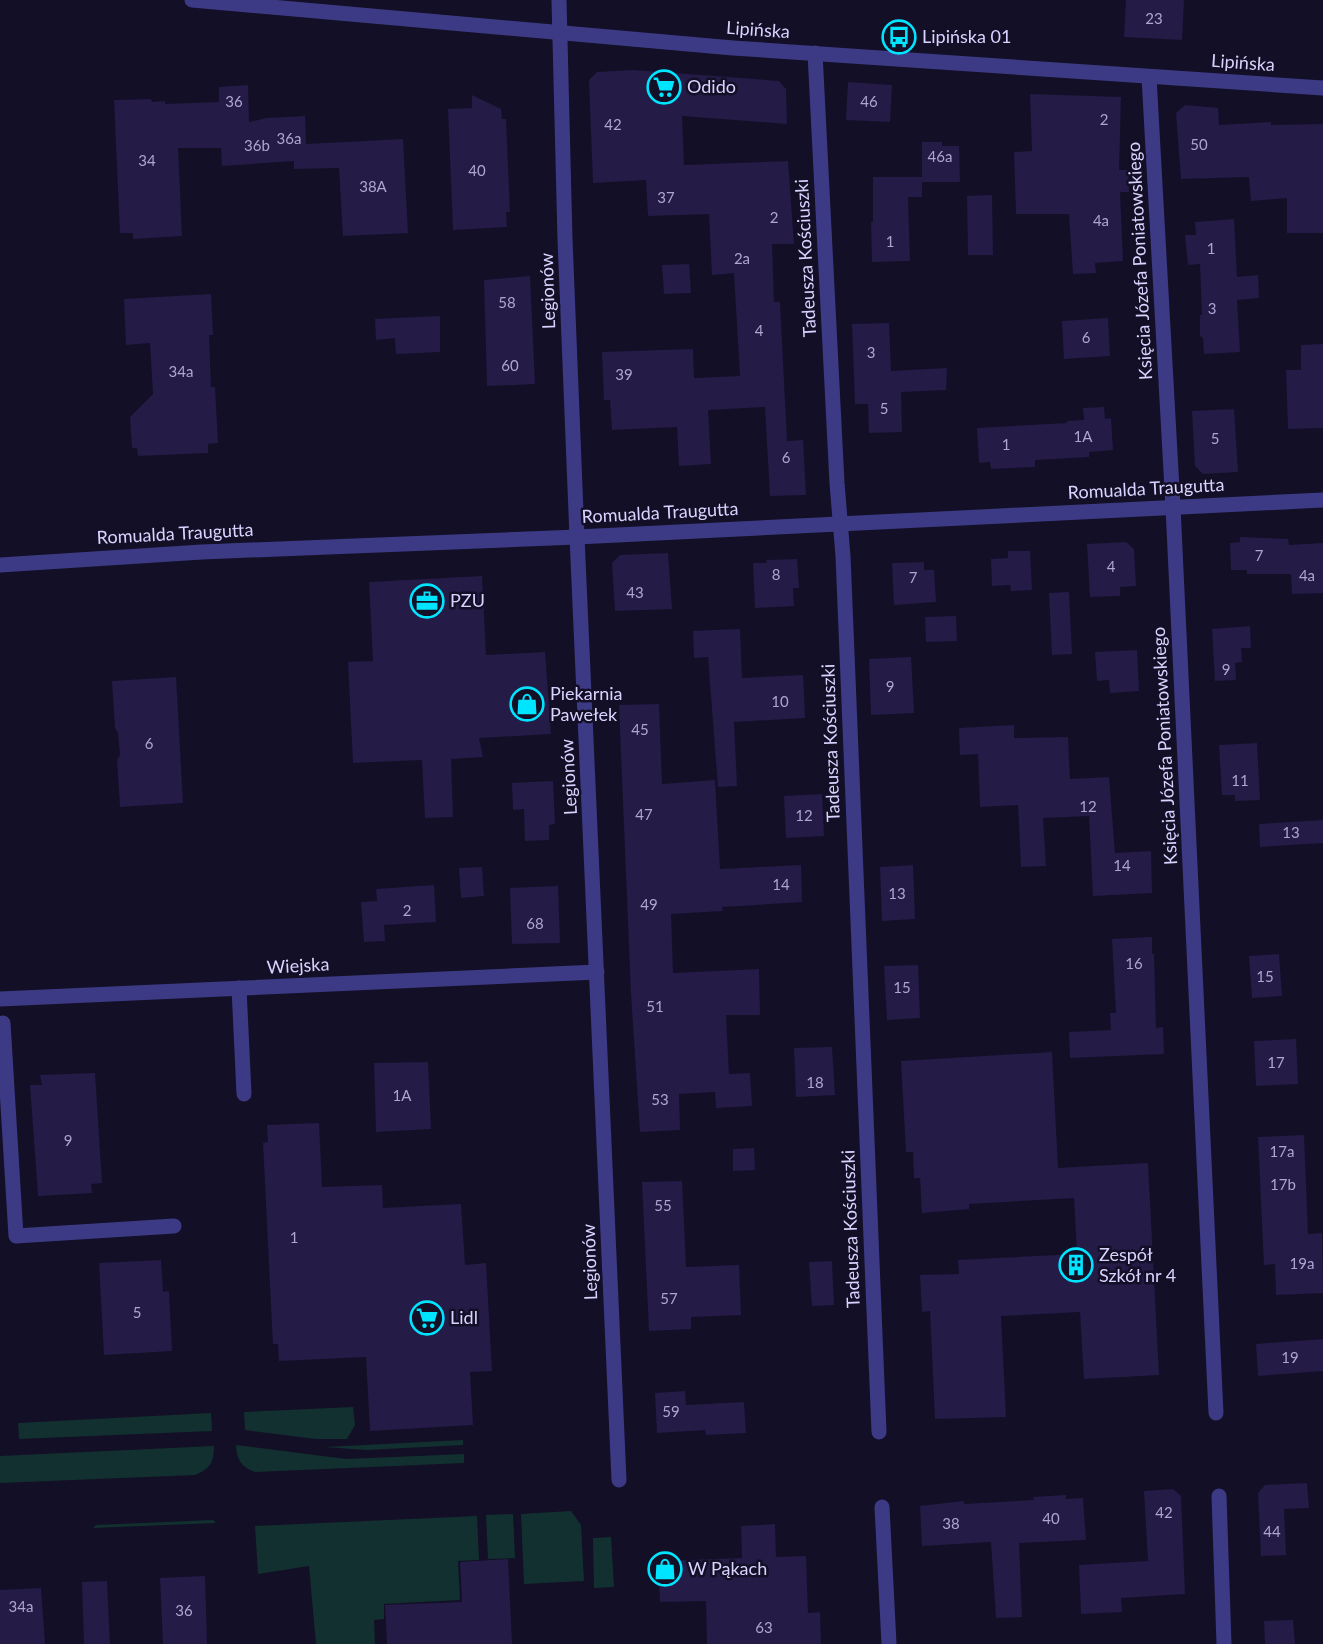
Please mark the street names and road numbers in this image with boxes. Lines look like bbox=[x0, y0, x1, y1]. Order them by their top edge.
street label: Lipińska bbox=[725, 16, 791, 42]
street label: Lipińska bbox=[1210, 49, 1276, 75]
street label: Księcia Józefa Poniatowskiego bbox=[1122, 141, 1156, 381]
street label: Tadeusza Kościuszki bbox=[790, 178, 820, 338]
street label: Legionów bbox=[535, 253, 559, 330]
street label: Romualda Traugutta bbox=[1067, 473, 1225, 503]
street label: Romualda Traugutta bbox=[581, 497, 739, 527]
street label: Romualda Traugutta bbox=[96, 518, 254, 548]
street label: Księcia Józefa Poniatowskiego bbox=[1147, 626, 1181, 866]
street label: Tadeusza Kościuszki bbox=[816, 664, 844, 822]
street label: Legionów bbox=[555, 738, 581, 816]
street label: Wiejska bbox=[266, 952, 330, 978]
street label: Tadeusza Kościuszki bbox=[836, 1150, 864, 1308]
street label: Legionów bbox=[577, 1224, 601, 1301]

